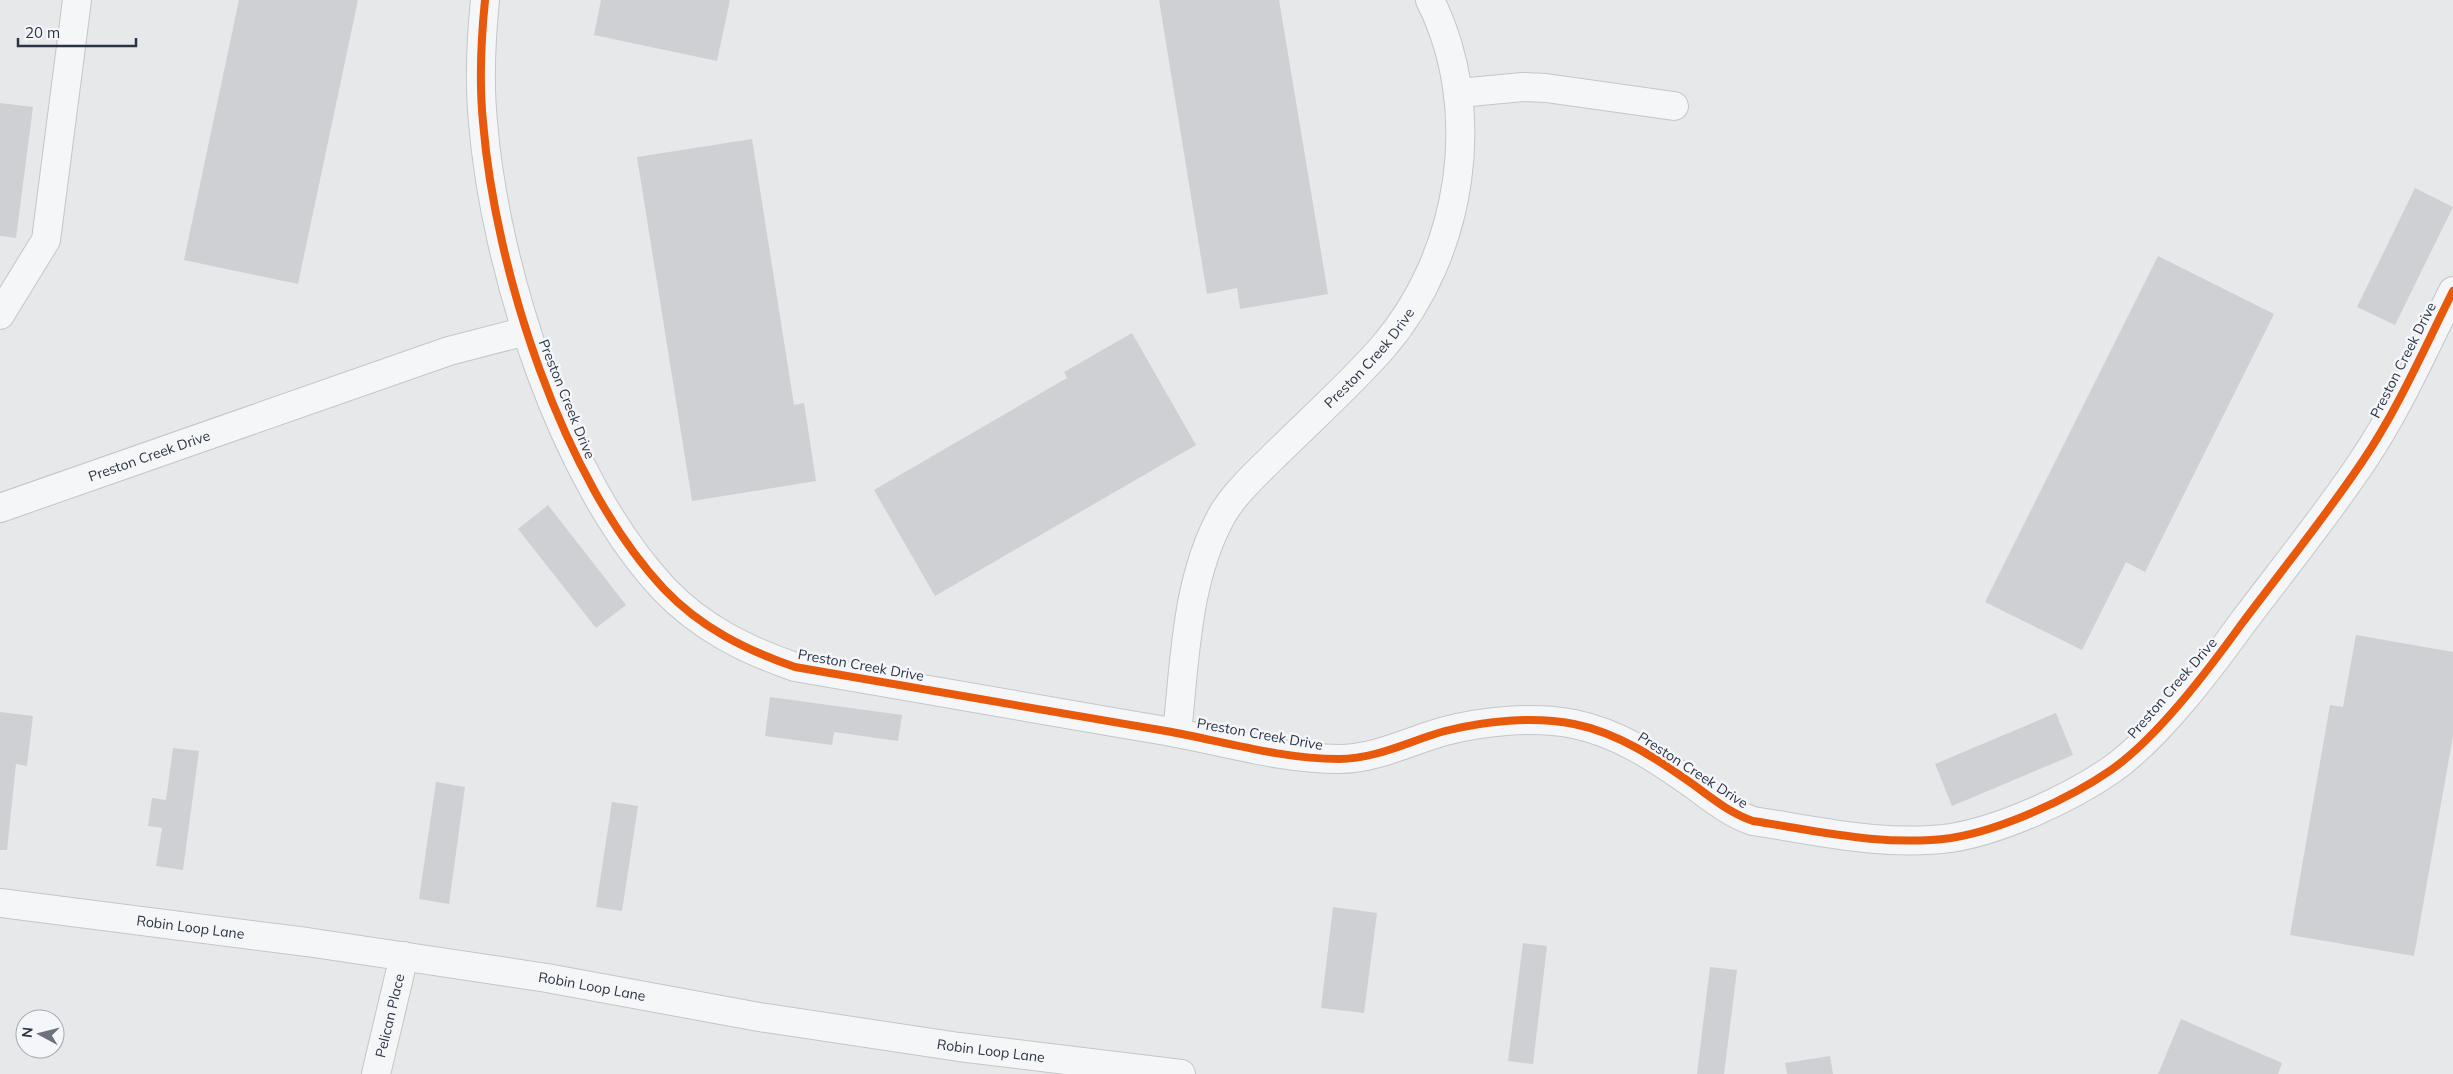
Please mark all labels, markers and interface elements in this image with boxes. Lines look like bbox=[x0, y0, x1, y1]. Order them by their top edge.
scale bar bbox=[18, 15, 135, 47]
text: 20 m bbox=[25, 23, 60, 42]
street label: Preston Creek Drive bbox=[2366, 299, 2440, 421]
street label: Preston Creek Drive bbox=[1320, 305, 1418, 412]
street label: Preston Creek Drive bbox=[535, 336, 599, 462]
street label: Preston Creek Drive bbox=[86, 426, 212, 485]
street label: Preston Creek Drive bbox=[2123, 634, 2221, 742]
street label: Preston Creek Drive bbox=[797, 645, 925, 685]
street label: Preston Creek Drive bbox=[1196, 714, 1324, 754]
street label: Preston Creek Drive bbox=[1635, 728, 1751, 812]
street label: Robin Loop Lane bbox=[135, 911, 246, 943]
street label: Robin Loop Lane bbox=[537, 968, 647, 1005]
street label: Pelican Place bbox=[371, 972, 408, 1059]
north arrow bbox=[15, 1009, 65, 1059]
text: N bbox=[18, 1026, 37, 1039]
street label: Robin Loop Lane bbox=[936, 1035, 1046, 1066]

